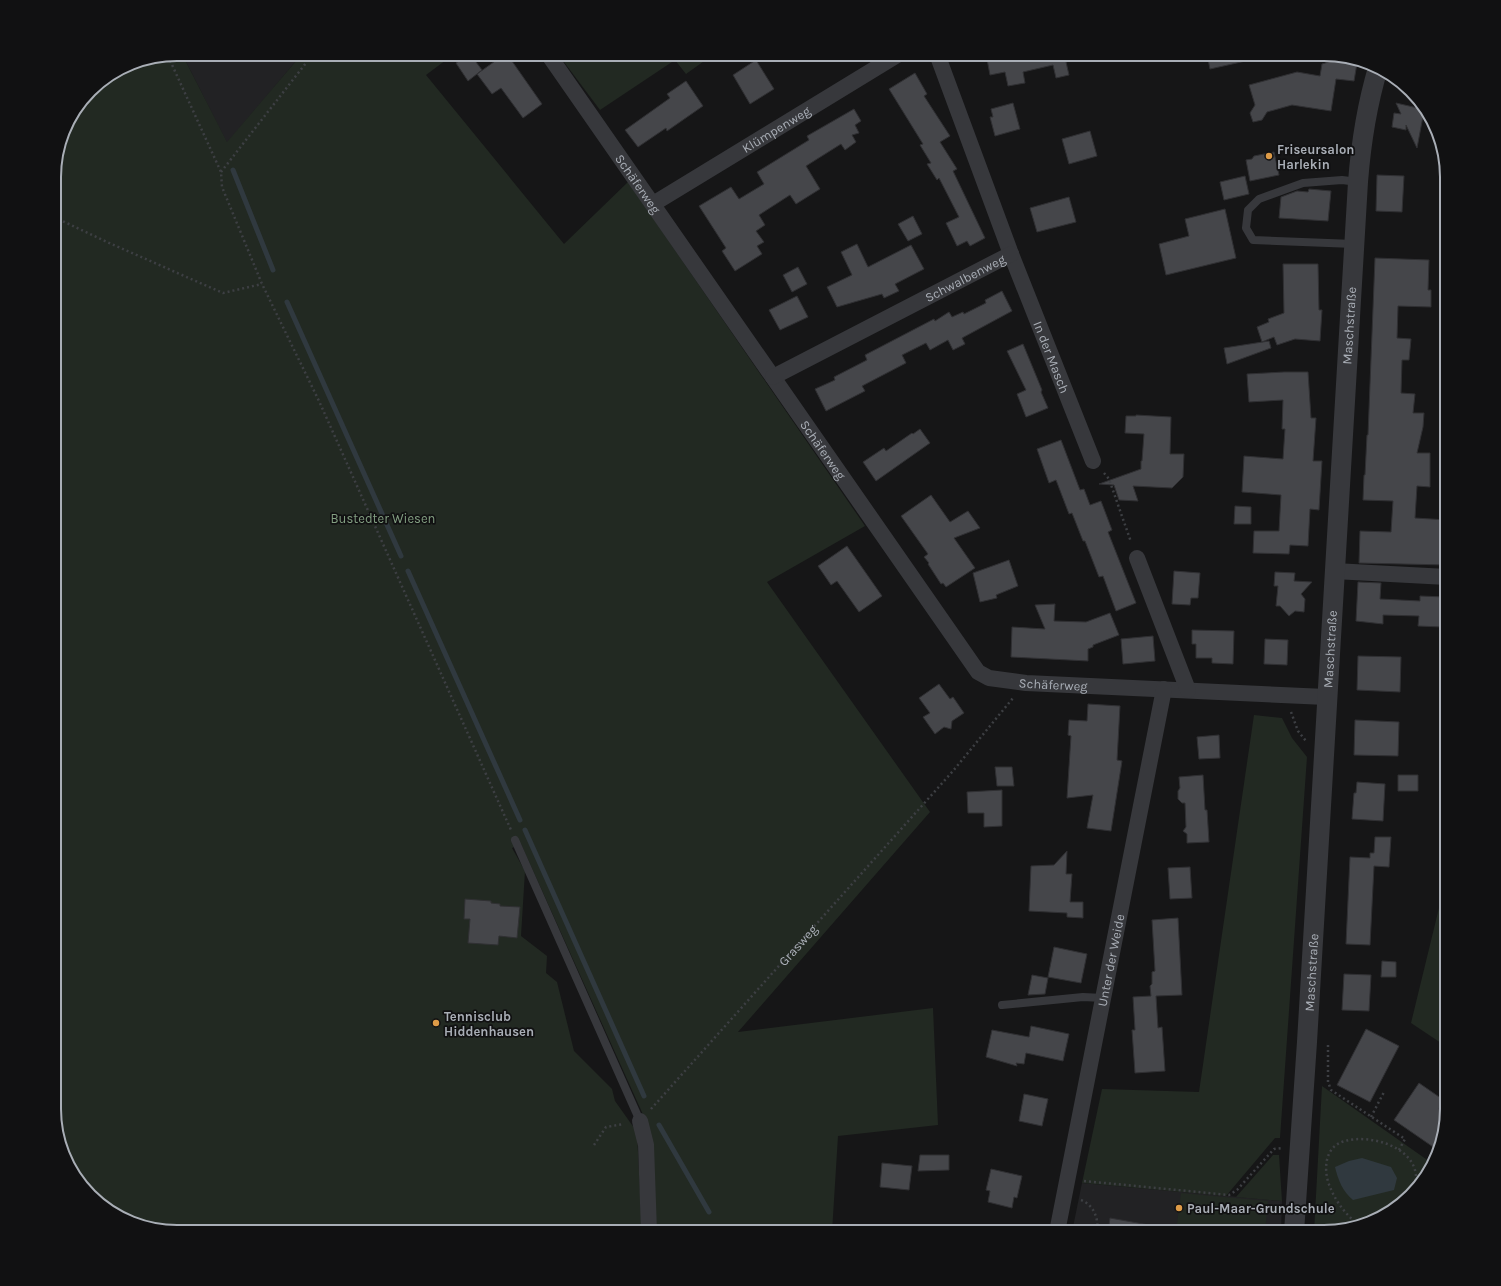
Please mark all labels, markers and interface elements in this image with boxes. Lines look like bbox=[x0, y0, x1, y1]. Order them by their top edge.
street label: Klümpenweg bbox=[739, 102, 813, 156]
place label: Friseursalon Harlekin bbox=[1277, 142, 1354, 172]
street label: Schäferweg bbox=[612, 151, 664, 217]
marker: Friseursalon Harlekin bbox=[1264, 151, 1274, 161]
street label: Schwalbenweg bbox=[922, 251, 1008, 305]
street label: Maschstraße bbox=[1339, 286, 1359, 365]
street label: In der Masch bbox=[1031, 319, 1073, 395]
street label: Schäferweg bbox=[797, 417, 849, 483]
park label: Bustedter Wiesen bbox=[331, 511, 435, 526]
street label: Maschstraße bbox=[1320, 609, 1339, 688]
street label: Schäferweg bbox=[1018, 675, 1089, 693]
street label: Unter der Weide bbox=[1094, 912, 1127, 1008]
street label: Grasweg bbox=[775, 921, 820, 969]
street label: Maschstraße bbox=[1301, 933, 1321, 1012]
place label: Tennisclub Hiddenhausen bbox=[444, 1009, 534, 1039]
marker: Tennisclub Hiddenhausen bbox=[431, 1018, 441, 1028]
place label: Paul-Maar-Grundschule bbox=[1187, 1201, 1335, 1216]
marker: Paul-Maar-Grundschule bbox=[1174, 1203, 1184, 1213]

